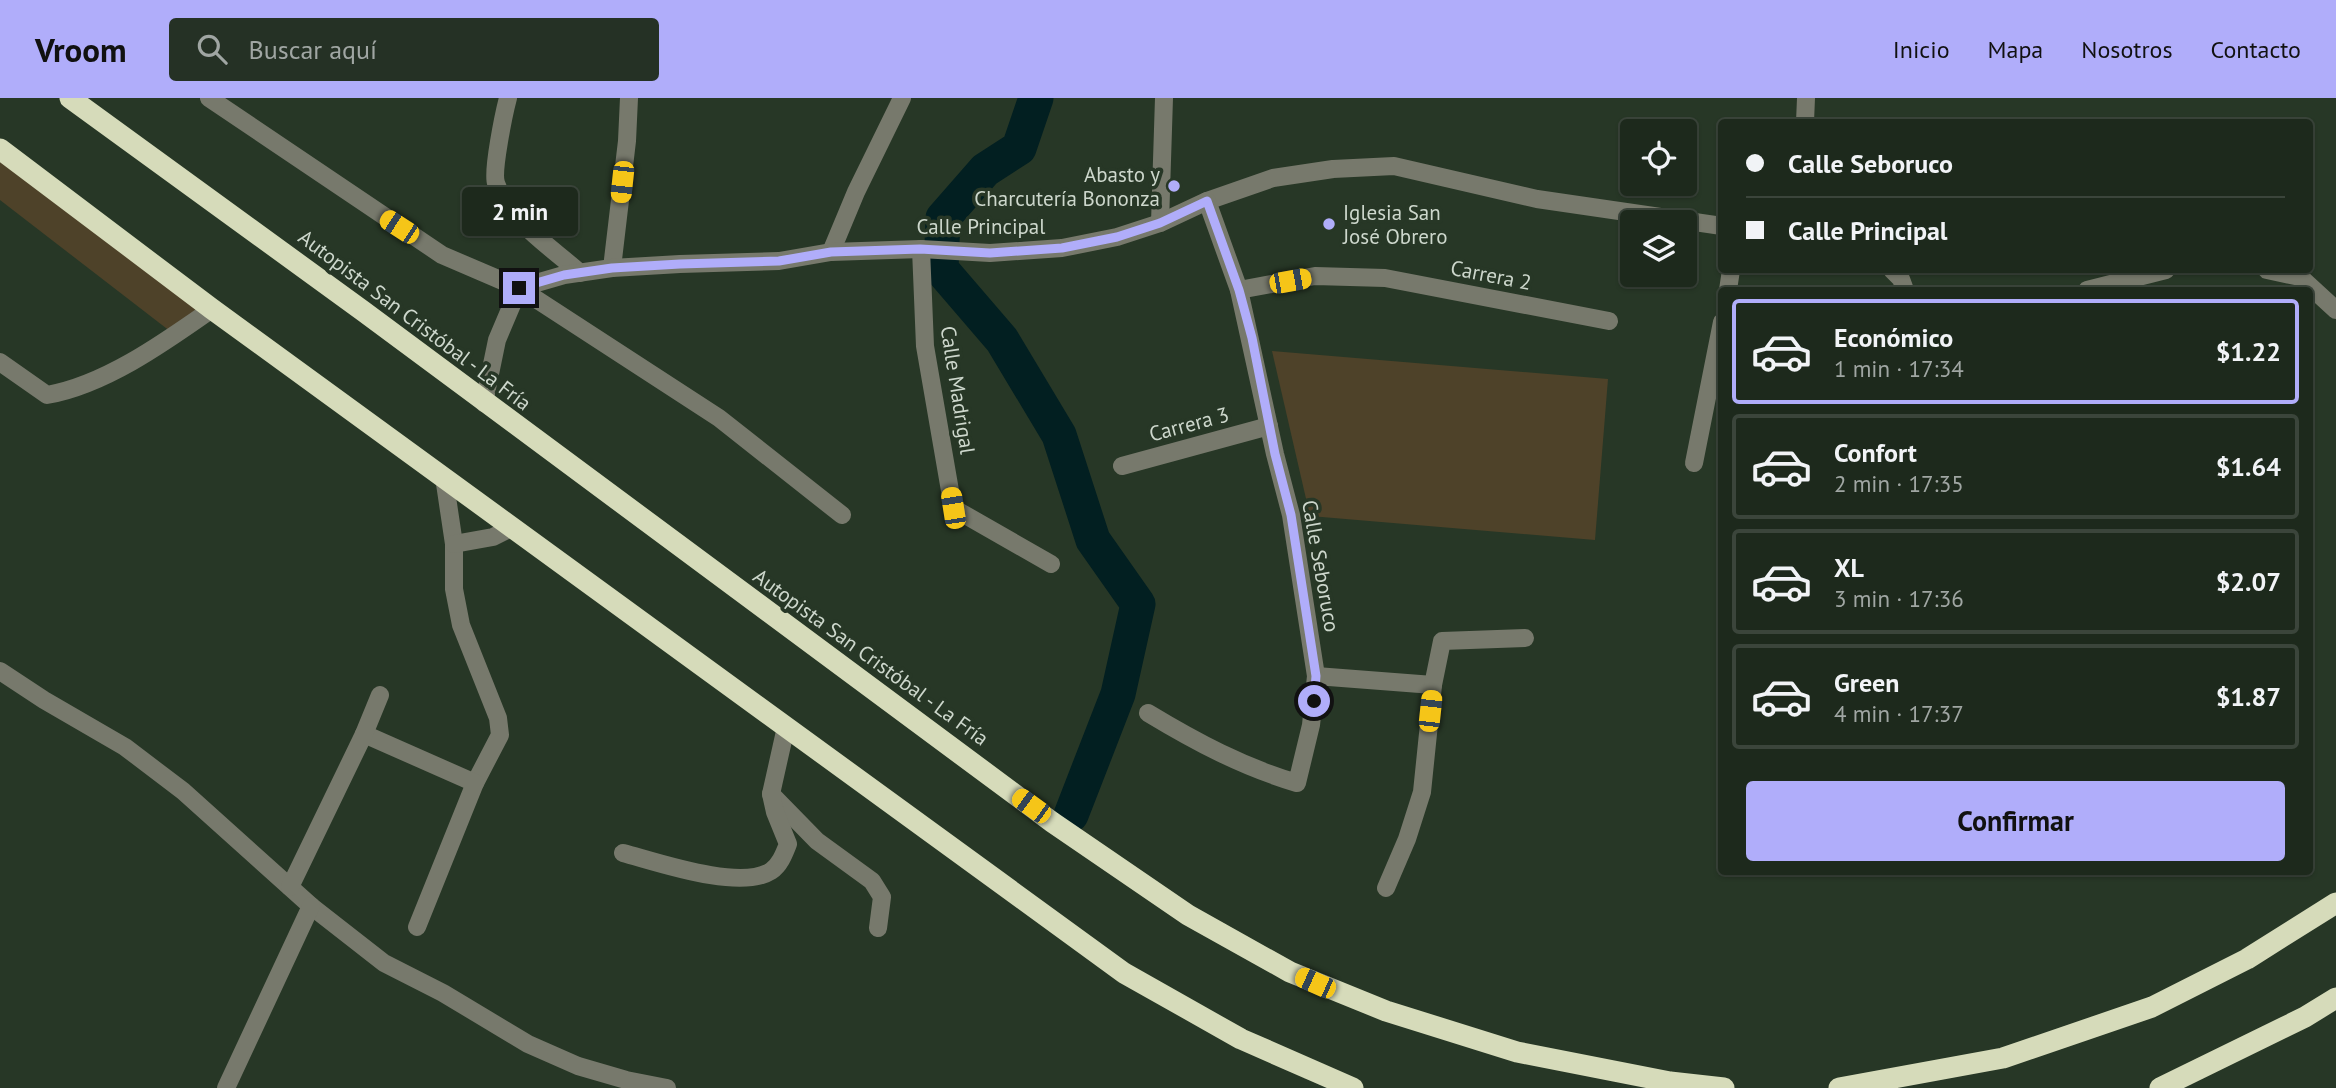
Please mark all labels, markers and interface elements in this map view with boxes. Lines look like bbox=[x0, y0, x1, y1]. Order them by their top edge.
search box bbox=[169, 18, 659, 81]
text: Vroom bbox=[35, 28, 127, 71]
icon: search bbox=[193, 30, 231, 68]
text: Buscar aquí bbox=[249, 33, 377, 66]
text: Inicio bbox=[1893, 34, 1950, 65]
text: Mapa bbox=[1988, 34, 2043, 65]
text: Nosotros bbox=[2081, 34, 2173, 65]
text: Contacto bbox=[2211, 34, 2301, 65]
map controls bbox=[1620, 119, 1697, 287]
button: locate bbox=[1620, 119, 1697, 196]
text: Calle Seboruco bbox=[1788, 147, 1953, 180]
car bbox=[610, 160, 635, 204]
place label: Abasto y Charcutería Bononza bbox=[974, 161, 1160, 212]
marker: Abasto y Charcutería Bononza bbox=[1166, 178, 1182, 194]
callout: 2 min bbox=[461, 186, 577, 236]
text: 2 min bbox=[492, 197, 548, 226]
place label: Iglesia San José Obrero bbox=[1342, 199, 1447, 250]
car bbox=[376, 207, 423, 247]
button: layers bbox=[1620, 210, 1697, 287]
street label: Calle Principal bbox=[917, 213, 1045, 240]
text: Calle Principal bbox=[1788, 214, 1947, 247]
marker: Iglesia San José Obrero bbox=[1321, 216, 1337, 232]
street label: Autopista San Cristóbal - La Fría bbox=[293, 224, 537, 416]
street label: Carrera 2 bbox=[1448, 254, 1534, 296]
car bbox=[1268, 267, 1313, 295]
route end bbox=[503, 272, 535, 304]
icon: car bbox=[1750, 320, 1813, 383]
text: Económico bbox=[1834, 321, 1953, 354]
street label: Calle Madrigal bbox=[935, 324, 981, 456]
text: $1.22 bbox=[2216, 335, 2281, 368]
text: 1 min · 17:34 bbox=[1834, 354, 1964, 383]
street label: Carrera 3 bbox=[1146, 400, 1232, 448]
icon: car bbox=[1750, 435, 1813, 498]
text: Confort bbox=[1834, 436, 1917, 469]
text: $1.64 bbox=[2216, 450, 2281, 483]
text: 2 min · 17:35 bbox=[1834, 469, 1964, 498]
car bbox=[940, 486, 967, 530]
street label: Calle Seboruco bbox=[1296, 498, 1346, 634]
icon: car bbox=[1750, 550, 1813, 613]
text: XL bbox=[1834, 551, 1864, 584]
street label: Autopista San Cristóbal - La Fría bbox=[748, 562, 994, 752]
text: $2.07 bbox=[2216, 565, 2281, 598]
text: 3 min · 17:36 bbox=[1834, 584, 1964, 613]
icon: car bbox=[1750, 665, 1813, 728]
text: Green bbox=[1834, 666, 1899, 699]
text: $1.87 bbox=[2216, 680, 2281, 713]
route start bbox=[1298, 685, 1330, 717]
car bbox=[1418, 689, 1443, 733]
text: 4 min · 17:37 bbox=[1834, 699, 1964, 728]
button: Confirmar bbox=[1746, 781, 2285, 861]
car bbox=[1008, 785, 1055, 827]
car bbox=[1292, 965, 1339, 1001]

